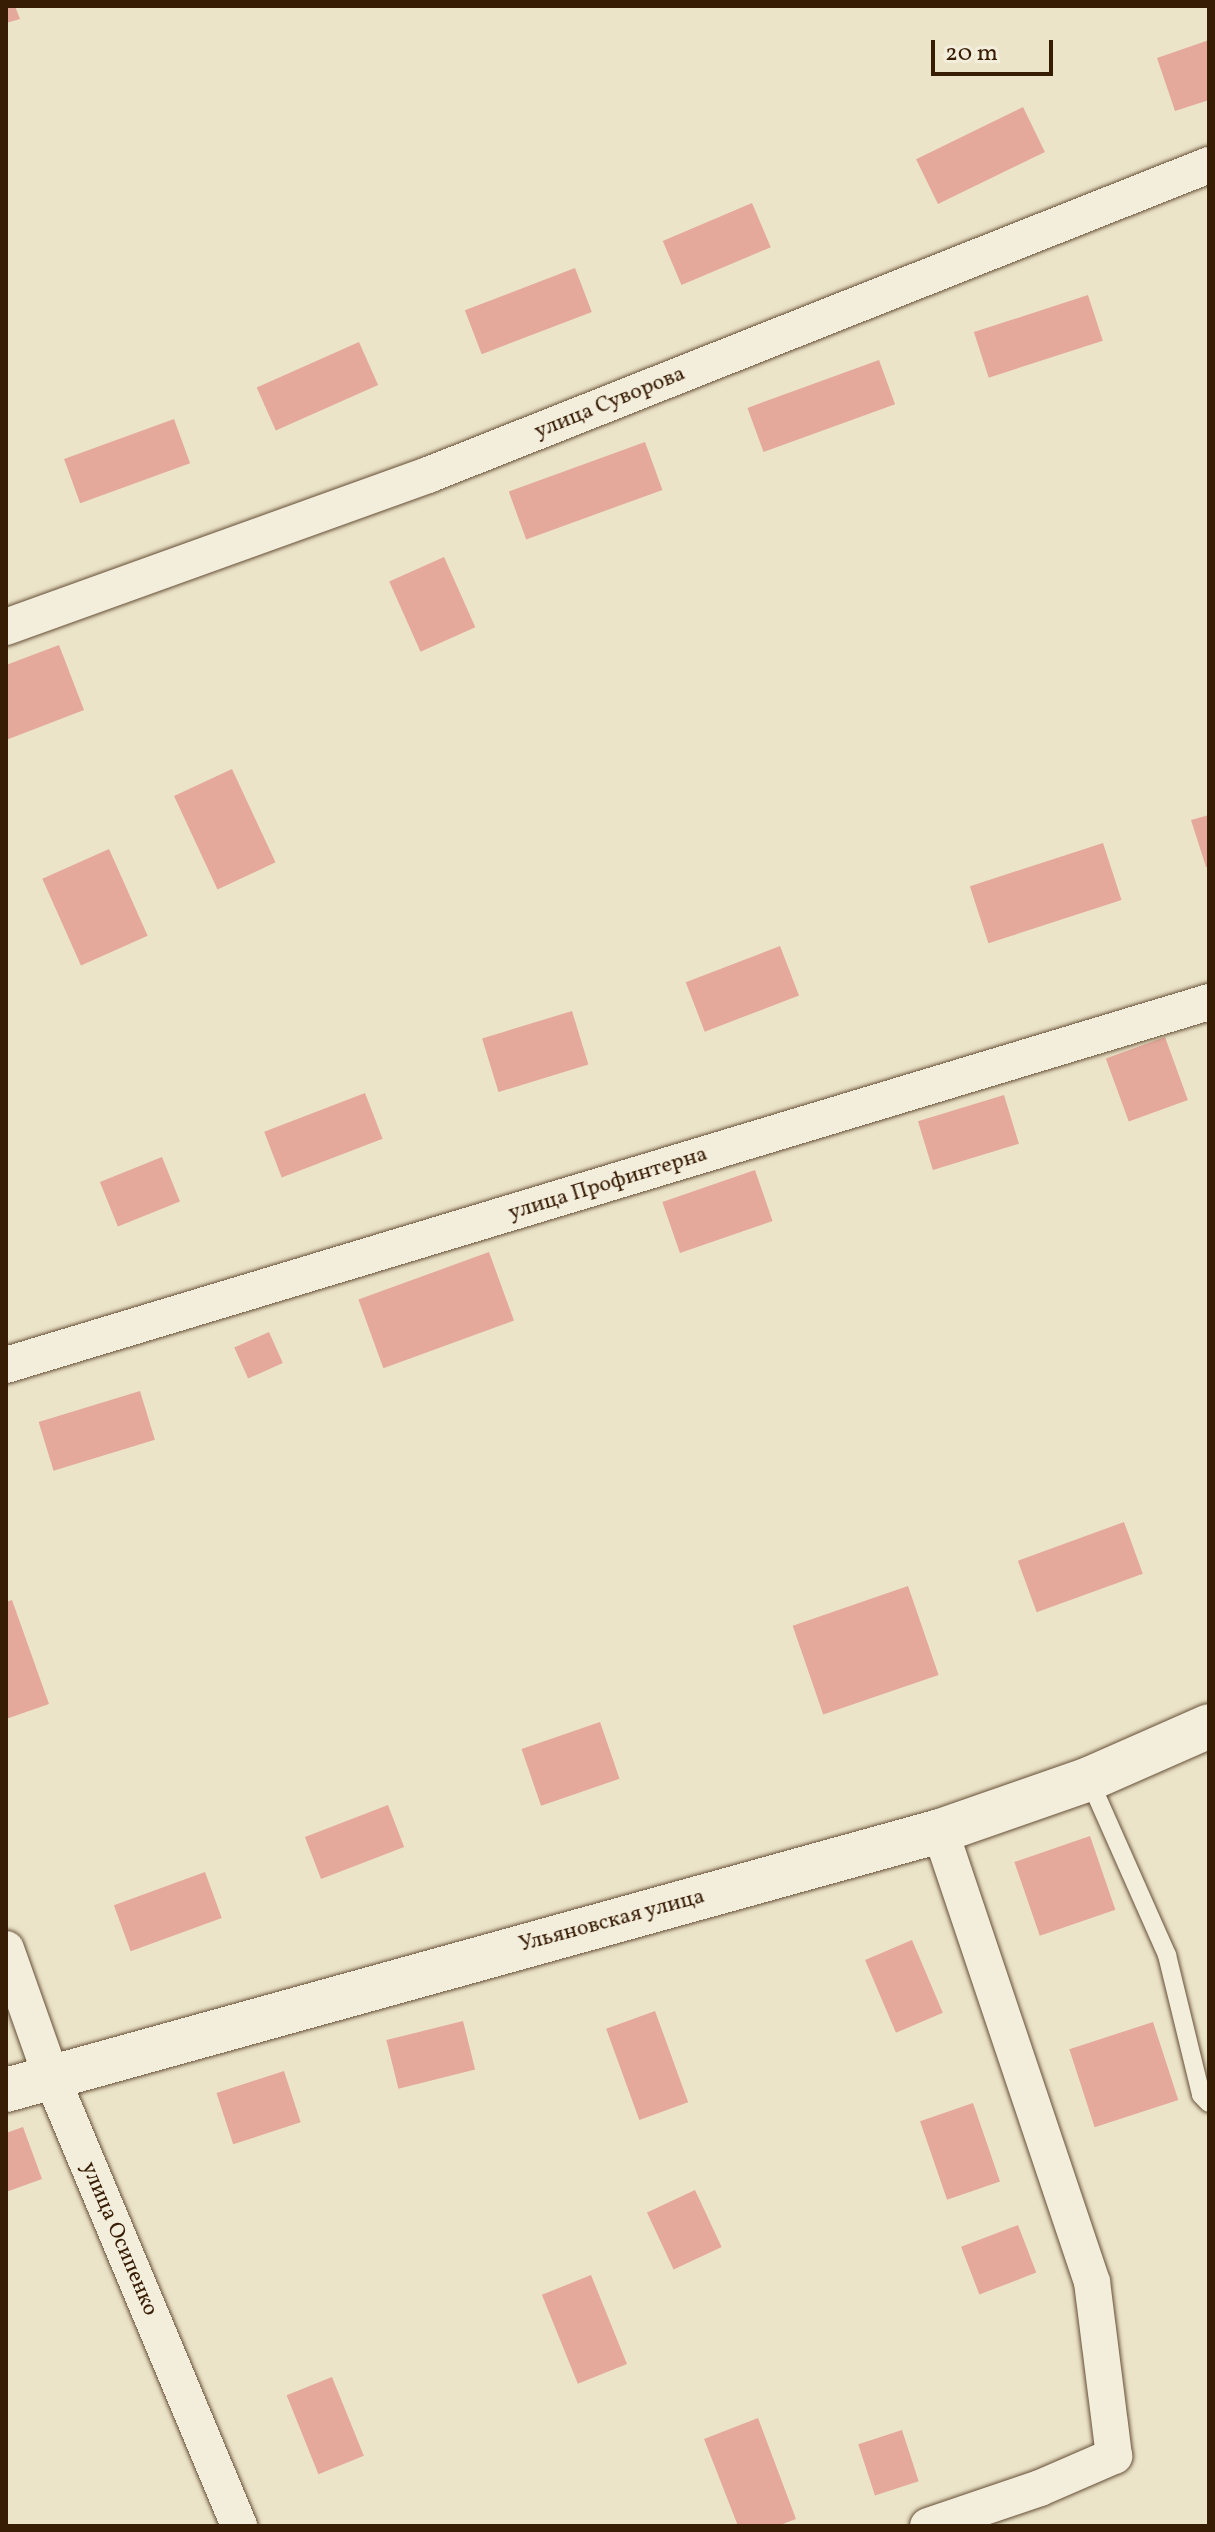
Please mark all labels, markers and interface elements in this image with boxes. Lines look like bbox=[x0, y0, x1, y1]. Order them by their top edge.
scale bar bbox=[935, 24, 1057, 74]
text: 20 m bbox=[945, 37, 998, 71]
street label: улица Суворова bbox=[531, 361, 689, 445]
street label: улица Профинтерна bbox=[505, 1141, 711, 1227]
street label: Ульяновская улица bbox=[516, 1883, 708, 1959]
street label: улица Осипенко bbox=[75, 2158, 163, 2320]

